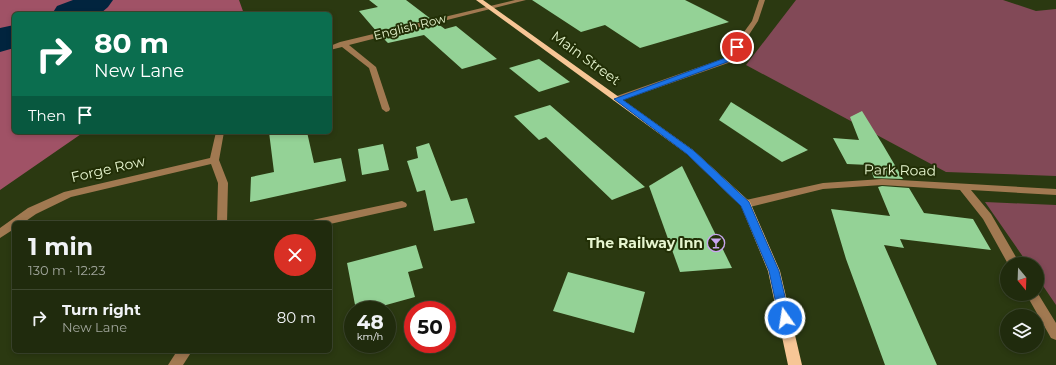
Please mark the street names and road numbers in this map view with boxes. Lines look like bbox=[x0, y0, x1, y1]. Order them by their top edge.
street label: English Row bbox=[372, 10, 448, 43]
street label: Main Street bbox=[548, 27, 624, 89]
street label: Forge Row bbox=[69, 152, 147, 186]
street label: Park Road bbox=[864, 160, 936, 180]

